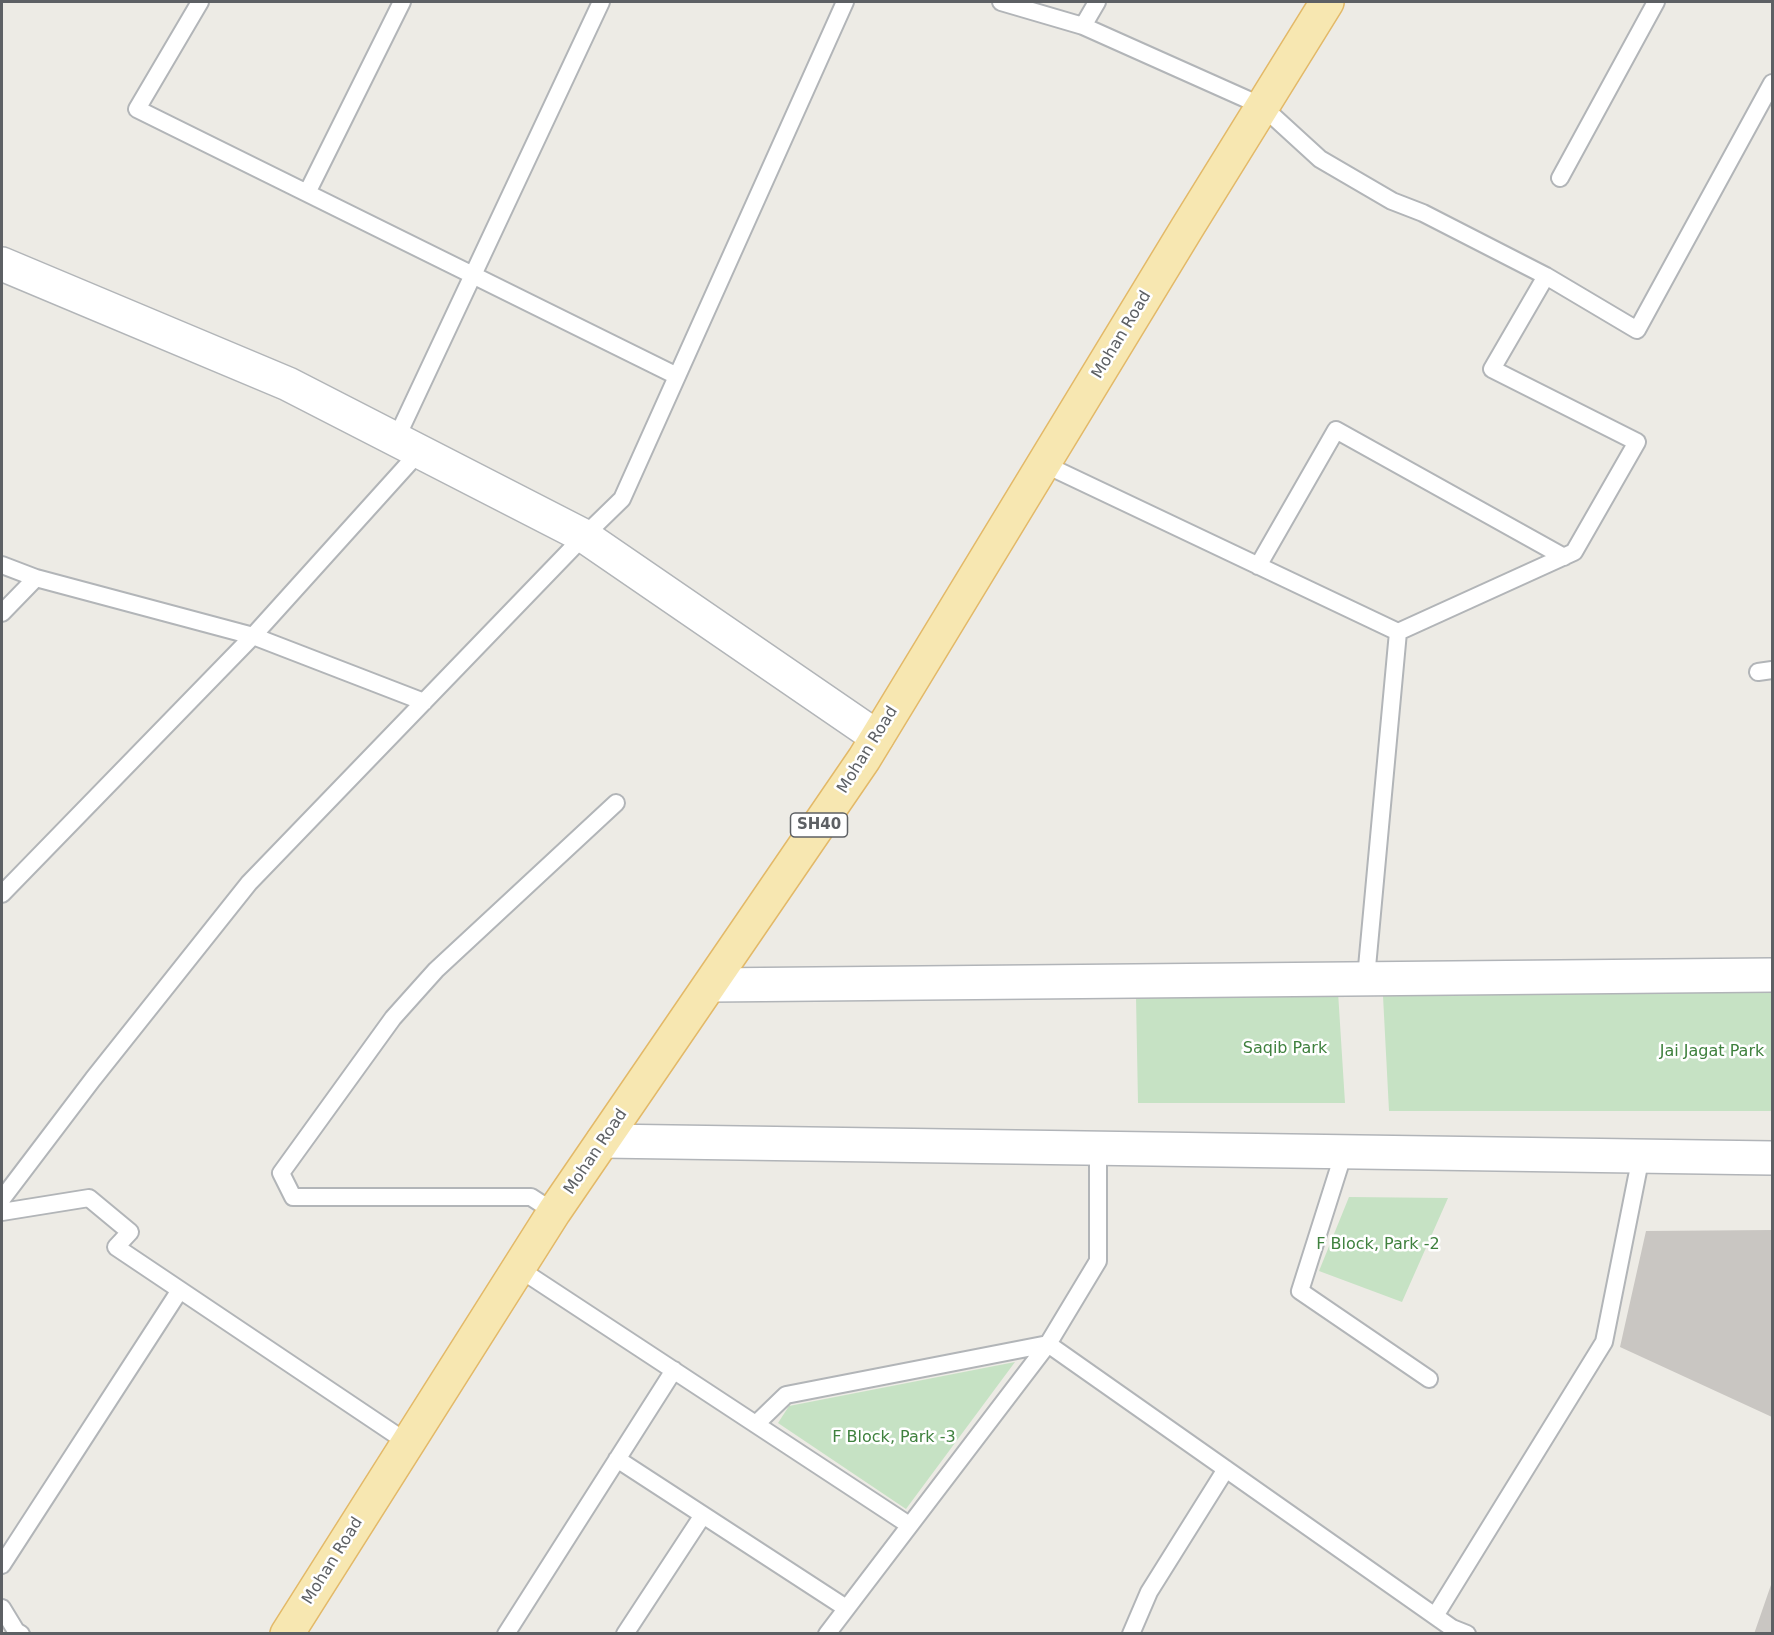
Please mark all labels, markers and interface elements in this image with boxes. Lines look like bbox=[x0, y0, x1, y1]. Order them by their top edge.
street label: Mohan Road bbox=[1088, 288, 1156, 382]
street label: Mohan Road bbox=[834, 703, 902, 797]
road number: SH40 bbox=[790, 813, 848, 837]
park label: Saqib Park bbox=[1243, 1039, 1327, 1059]
park label: Jai Jagat Park bbox=[1660, 1042, 1764, 1062]
street label: Mohan Road bbox=[560, 1106, 632, 1198]
park label: F Block, Park -2 bbox=[1316, 1235, 1440, 1255]
park label: F Block, Park -3 bbox=[832, 1428, 956, 1448]
street label: Mohan Road bbox=[299, 1514, 367, 1608]

